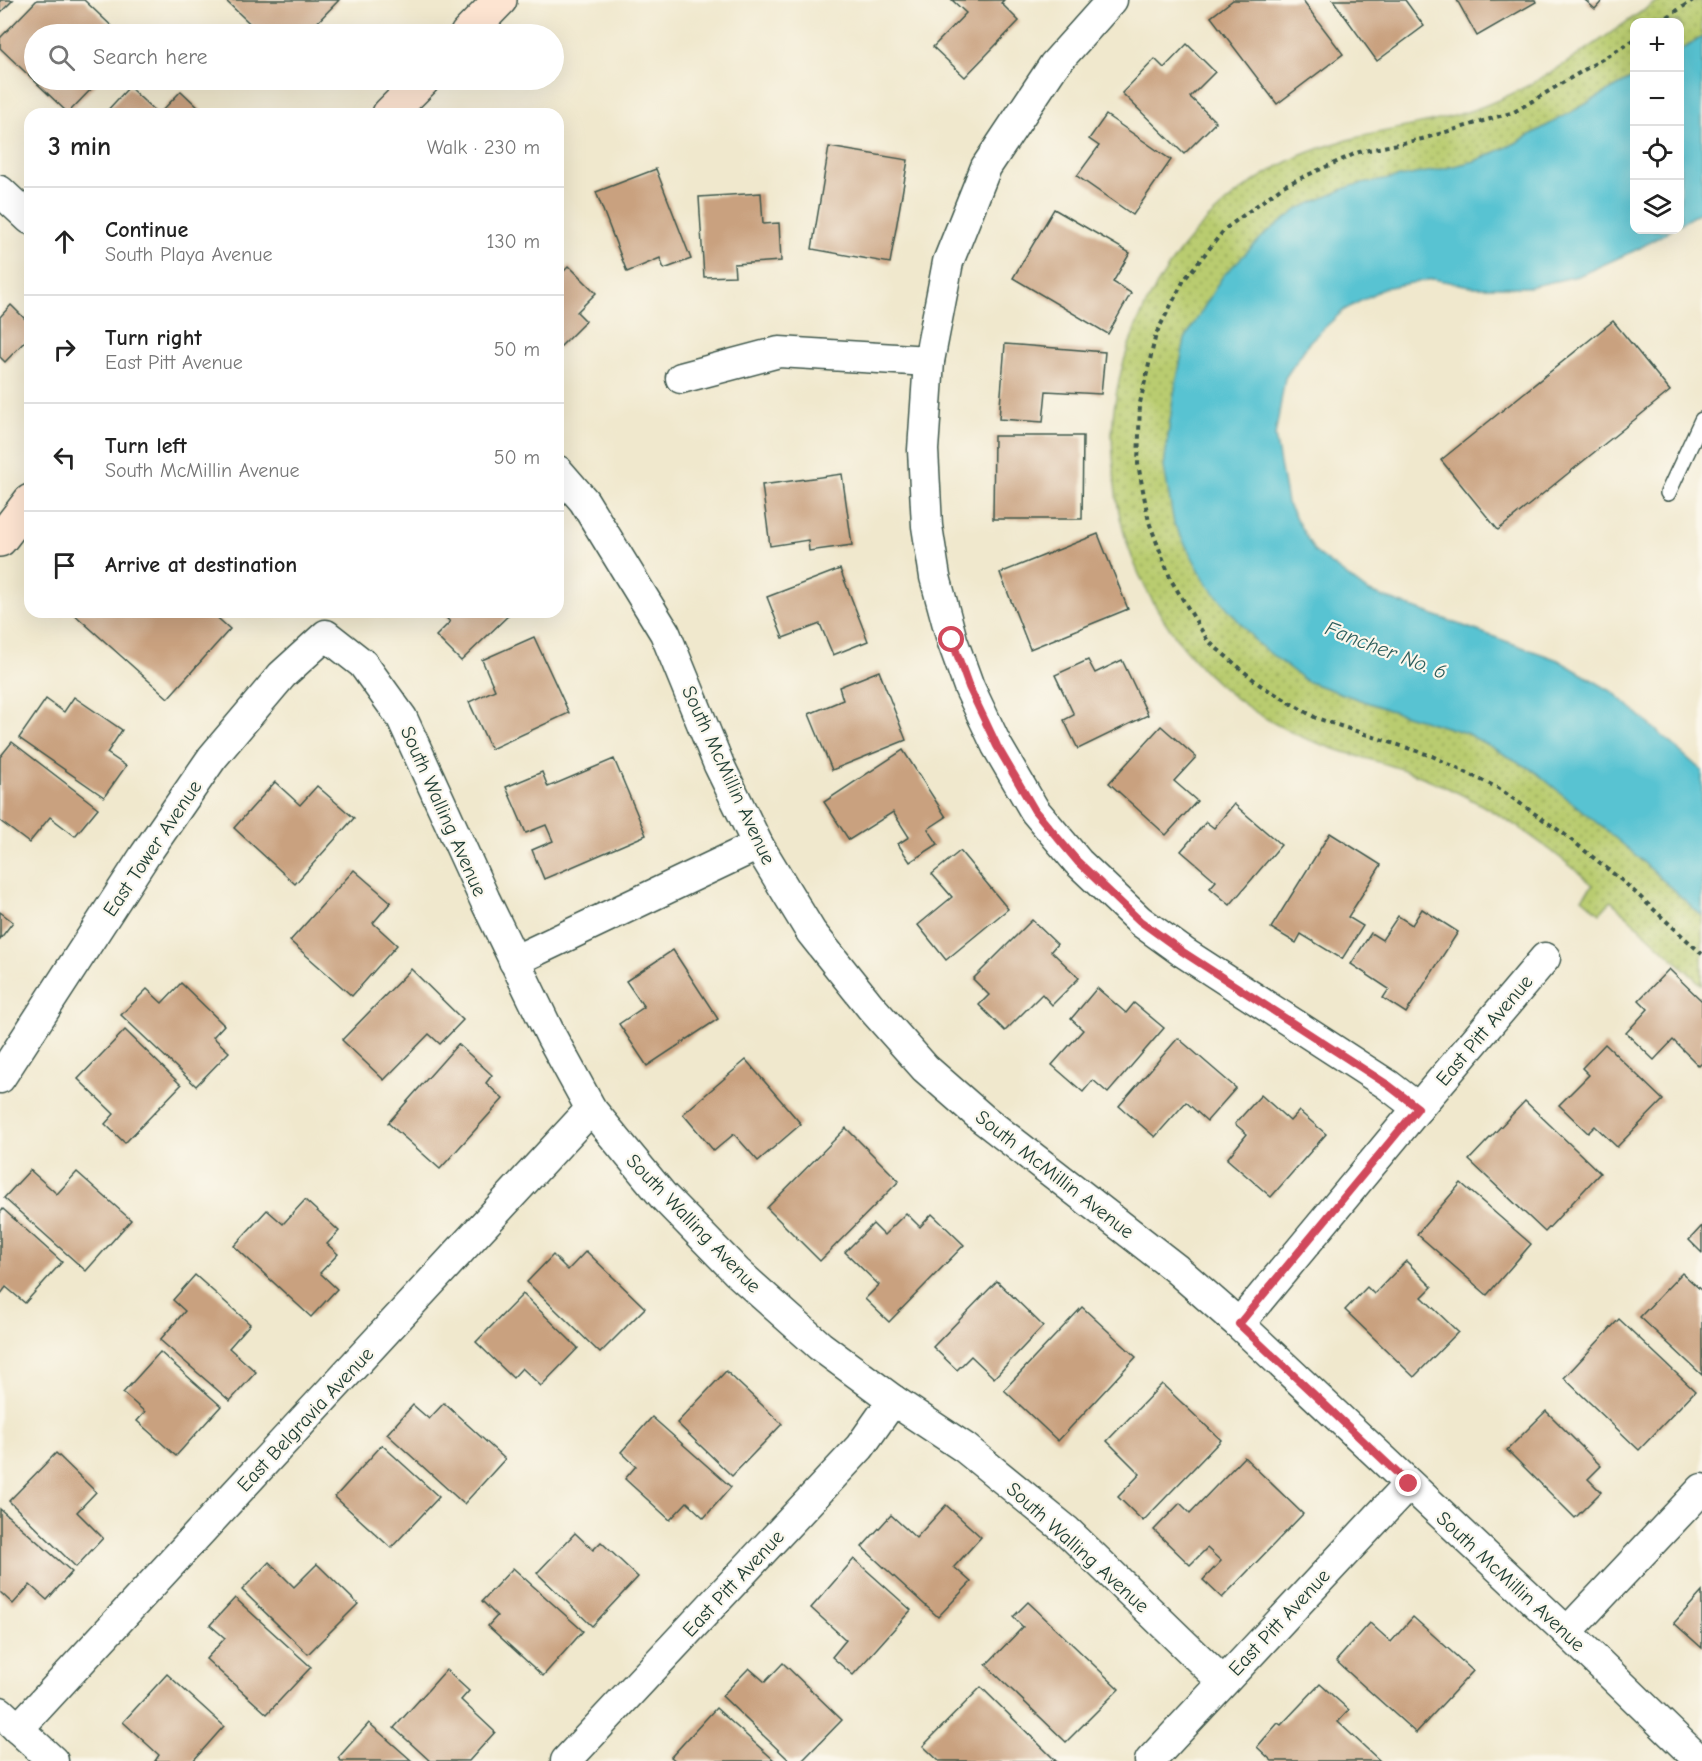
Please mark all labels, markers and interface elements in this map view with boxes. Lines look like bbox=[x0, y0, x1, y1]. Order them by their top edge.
map controls bbox=[1630, 18, 1684, 234]
button: + bbox=[1630, 18, 1684, 72]
search box bbox=[24, 24, 564, 90]
icon: search bbox=[45, 41, 78, 74]
text: Search here bbox=[93, 44, 208, 70]
button: − bbox=[1630, 72, 1684, 126]
button: locate bbox=[1630, 126, 1684, 180]
text: 3 min bbox=[48, 132, 111, 162]
text: Walk · 230 m bbox=[427, 136, 540, 159]
button: layers bbox=[1630, 180, 1684, 234]
text: Continue bbox=[105, 217, 188, 243]
icon: ahead bbox=[48, 225, 81, 258]
text: 130 m bbox=[487, 230, 540, 253]
text: South Playa Avenue bbox=[105, 243, 272, 266]
text: Turn right bbox=[105, 325, 202, 351]
icon: right bbox=[48, 333, 81, 366]
text: 50 m bbox=[494, 338, 540, 361]
text: East Pitt Avenue bbox=[105, 351, 243, 374]
text: Turn left bbox=[105, 433, 187, 459]
icon: left bbox=[48, 441, 81, 474]
text: 50 m bbox=[494, 446, 540, 469]
text: South McMillin Avenue bbox=[105, 459, 300, 482]
icon: arrive bbox=[48, 549, 81, 582]
text: Arrive at destination bbox=[105, 552, 297, 578]
water label: Fancher No. 6 bbox=[1322, 616, 1450, 684]
route start bbox=[938, 626, 964, 652]
street label: South McMillin Avenue bbox=[677, 682, 780, 868]
street label: South Walling Avenue bbox=[396, 723, 491, 900]
street label: East Tower Avenue bbox=[98, 776, 206, 921]
street label: East Pitt Avenue bbox=[1431, 970, 1538, 1091]
street label: South McMillin Avenue bbox=[971, 1105, 1138, 1243]
street label: South Walling Avenue bbox=[622, 1149, 766, 1297]
street label: East Belgravia Avenue bbox=[232, 1342, 378, 1496]
route end bbox=[1395, 1470, 1421, 1496]
street label: South Walling Avenue bbox=[1002, 1477, 1154, 1617]
street label: South McMillin Avenue bbox=[1432, 1507, 1590, 1656]
street label: East Pitt Avenue bbox=[678, 1525, 789, 1642]
street label: East Pitt Avenue bbox=[1224, 1564, 1335, 1681]

